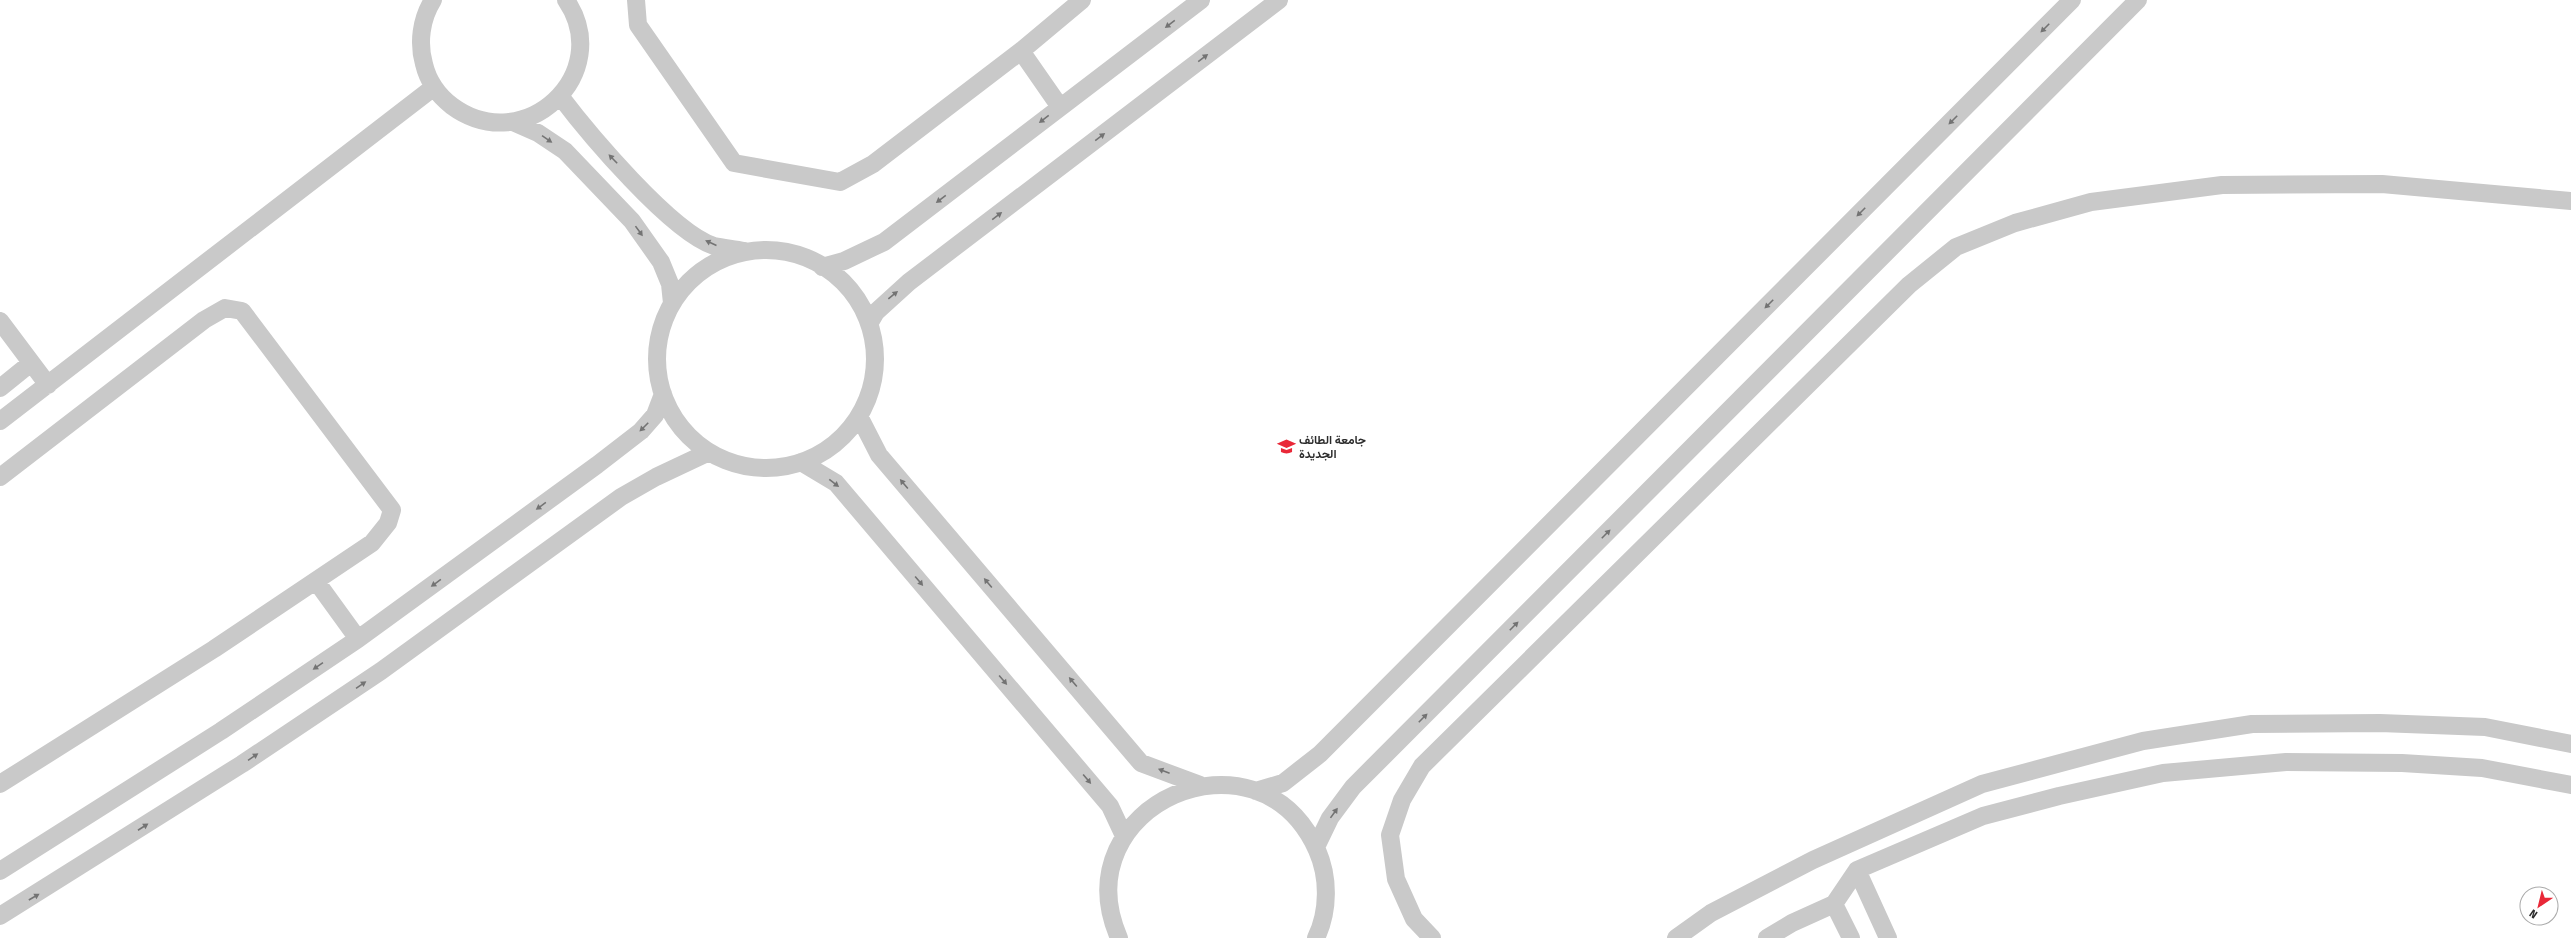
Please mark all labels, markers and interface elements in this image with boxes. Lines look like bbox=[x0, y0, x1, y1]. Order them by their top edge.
one-way arrow bbox=[1164, 19, 1175, 28]
one-way arrow bbox=[2040, 23, 2050, 33]
one-way arrow bbox=[1198, 54, 1209, 62]
one-way arrow bbox=[1039, 115, 1050, 124]
one-way arrow bbox=[1948, 115, 1958, 125]
one-way arrow bbox=[1094, 132, 1105, 141]
one-way arrow bbox=[542, 135, 553, 143]
one-way arrow bbox=[609, 154, 618, 164]
one-way arrow bbox=[936, 194, 946, 202]
one-way arrow bbox=[1856, 207, 1866, 217]
one-way arrow bbox=[991, 212, 1002, 220]
one-way arrow bbox=[635, 226, 643, 236]
one-way arrow bbox=[704, 240, 716, 246]
one-way arrow bbox=[888, 290, 899, 299]
one-way arrow bbox=[1764, 299, 1774, 309]
one-way arrow bbox=[639, 422, 649, 432]
place label: جامعة الطائف الجديدة bbox=[1299, 433, 1366, 461]
school or university icon: جامعة الطائف الجديدة bbox=[1276, 437, 1296, 457]
one-way arrow bbox=[828, 479, 839, 487]
one-way arrow bbox=[900, 479, 909, 490]
one-way arrow bbox=[535, 502, 546, 511]
one-way arrow bbox=[1601, 529, 1611, 538]
one-way arrow bbox=[914, 576, 923, 587]
one-way arrow bbox=[984, 578, 993, 589]
one-way arrow bbox=[430, 579, 441, 587]
one-way arrow bbox=[1509, 621, 1519, 631]
one-way arrow bbox=[313, 662, 323, 670]
one-way arrow bbox=[999, 675, 1008, 686]
one-way arrow bbox=[1068, 677, 1077, 688]
one-way arrow bbox=[355, 681, 367, 688]
one-way arrow bbox=[1418, 713, 1427, 723]
one-way arrow bbox=[248, 753, 258, 761]
one-way arrow bbox=[1157, 768, 1169, 774]
one-way arrow bbox=[1083, 774, 1092, 785]
one-way arrow bbox=[1330, 807, 1338, 818]
one-way arrow bbox=[138, 823, 149, 831]
north arrow bbox=[2519, 886, 2559, 926]
one-way arrow bbox=[28, 893, 40, 900]
text: N bbox=[2527, 907, 2540, 921]

